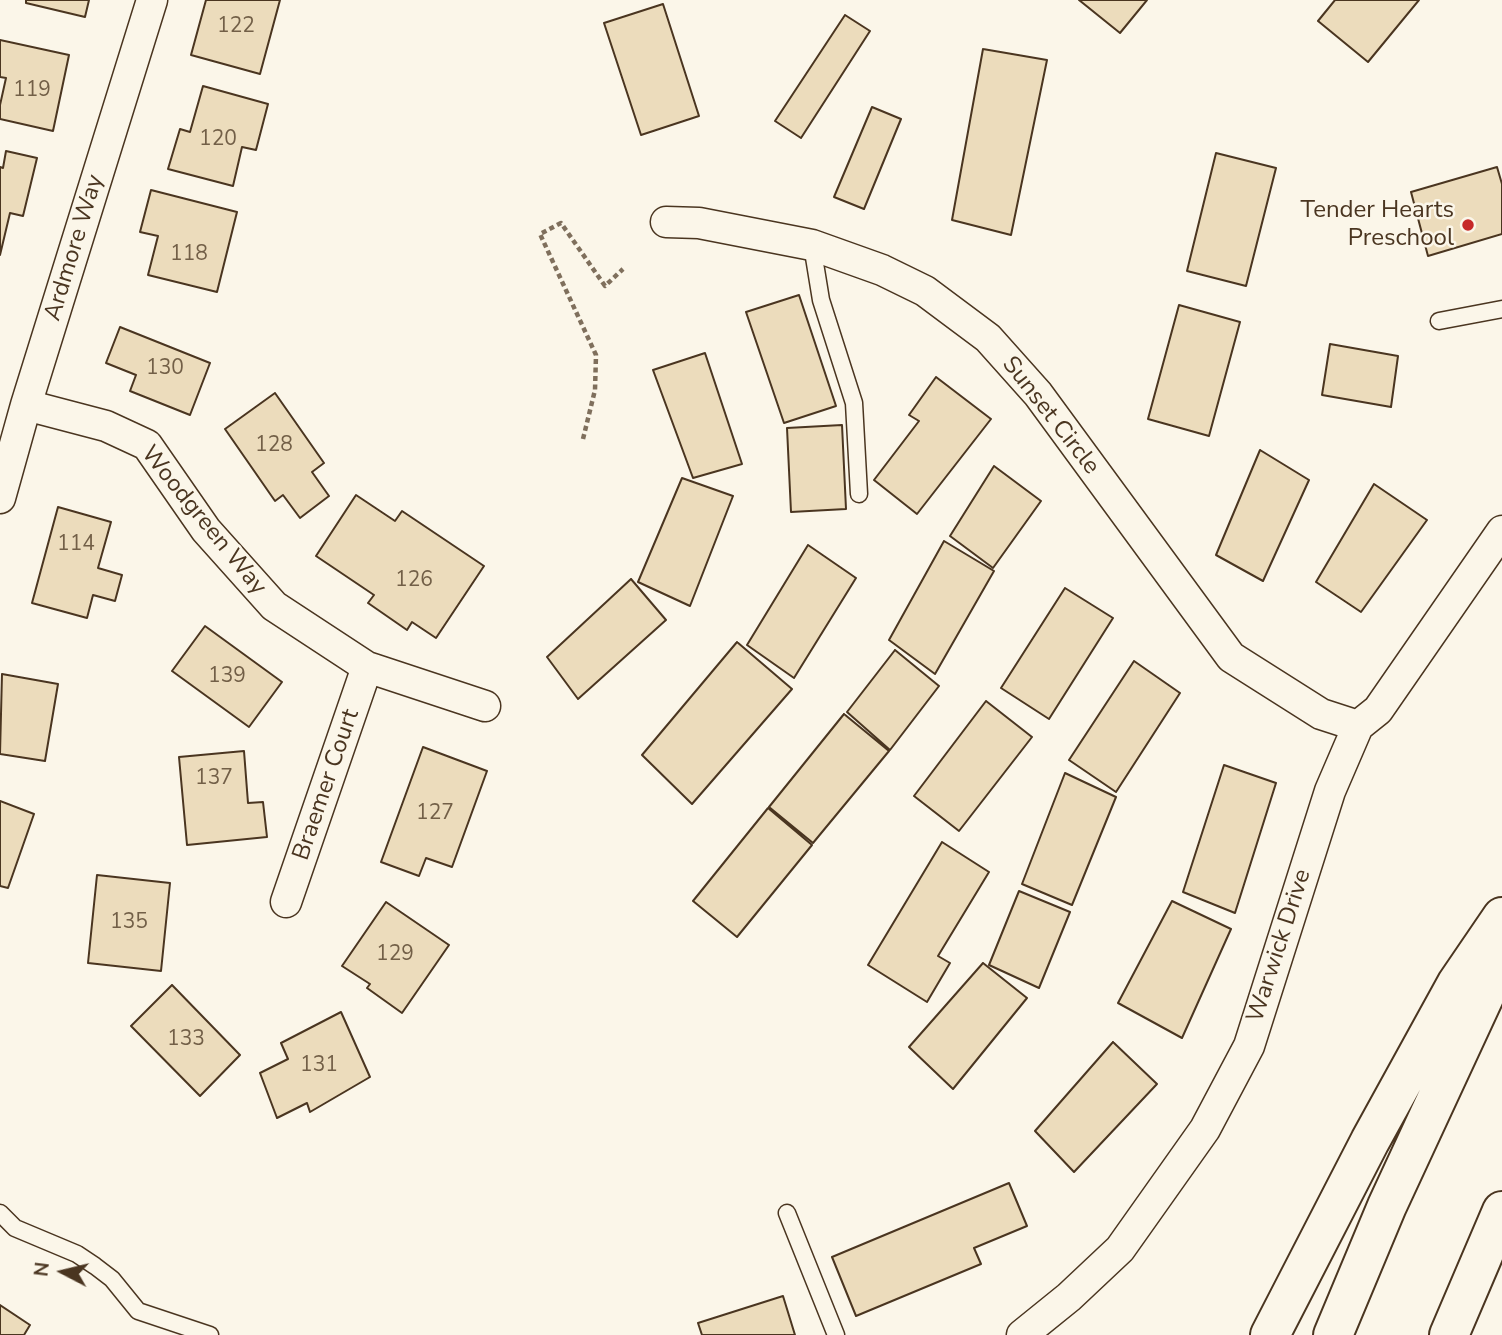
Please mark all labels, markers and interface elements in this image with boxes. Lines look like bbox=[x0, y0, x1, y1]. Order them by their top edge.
house number: 122 bbox=[217, 14, 255, 40]
house number: 119 bbox=[13, 78, 51, 104]
house number: 120 bbox=[199, 127, 237, 153]
street label: Ardmore Way bbox=[39, 172, 111, 324]
place label: Tender Hearts Preschool bbox=[1301, 197, 1454, 253]
marker: Tender Hearts Preschool bbox=[1460, 217, 1476, 233]
house number: 118 bbox=[170, 242, 208, 268]
street label: Sunset Circle bbox=[995, 351, 1105, 481]
house number: 130 bbox=[146, 356, 184, 382]
house number: 128 bbox=[255, 433, 293, 459]
street label: Woodgreen Way bbox=[134, 441, 272, 601]
house number: 114 bbox=[57, 532, 95, 558]
house number: 126 bbox=[395, 568, 433, 594]
house number: 139 bbox=[208, 664, 246, 690]
street label: Braemer Court bbox=[288, 706, 366, 864]
house number: 137 bbox=[195, 766, 233, 792]
house number: 127 bbox=[416, 801, 454, 827]
street label: Warwick Drive bbox=[1242, 866, 1318, 1026]
house number: 135 bbox=[110, 910, 148, 936]
house number: 129 bbox=[376, 942, 414, 968]
house number: 133 bbox=[167, 1027, 205, 1053]
house number: 131 bbox=[300, 1053, 338, 1079]
north arrow bbox=[28, 1237, 98, 1307]
text: N bbox=[28, 1261, 56, 1278]

